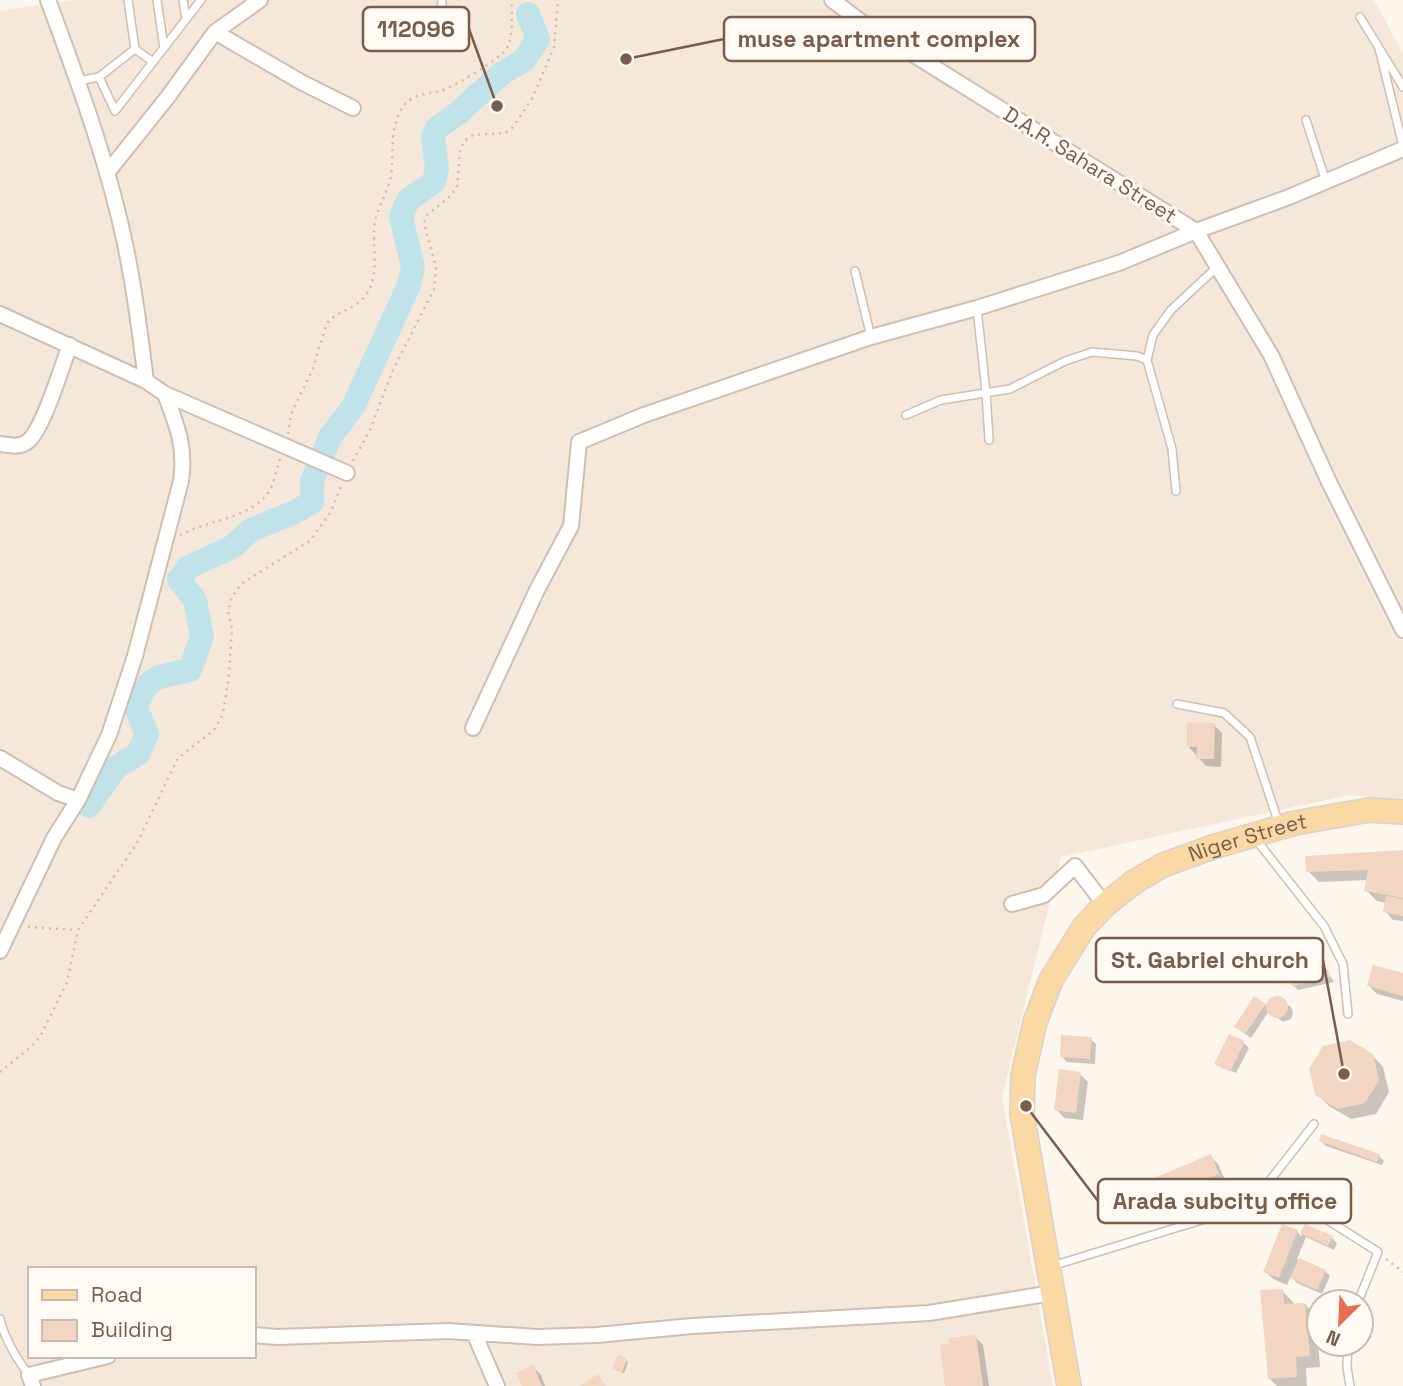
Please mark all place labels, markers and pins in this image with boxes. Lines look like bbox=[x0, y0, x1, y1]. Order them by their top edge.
callout: 112096 bbox=[363, 7, 469, 51]
callout: muse apartment complex bbox=[724, 17, 1035, 61]
callout: St. Gabriel church bbox=[1096, 938, 1323, 982]
callout: Arada subcity office bbox=[1098, 1179, 1351, 1223]

